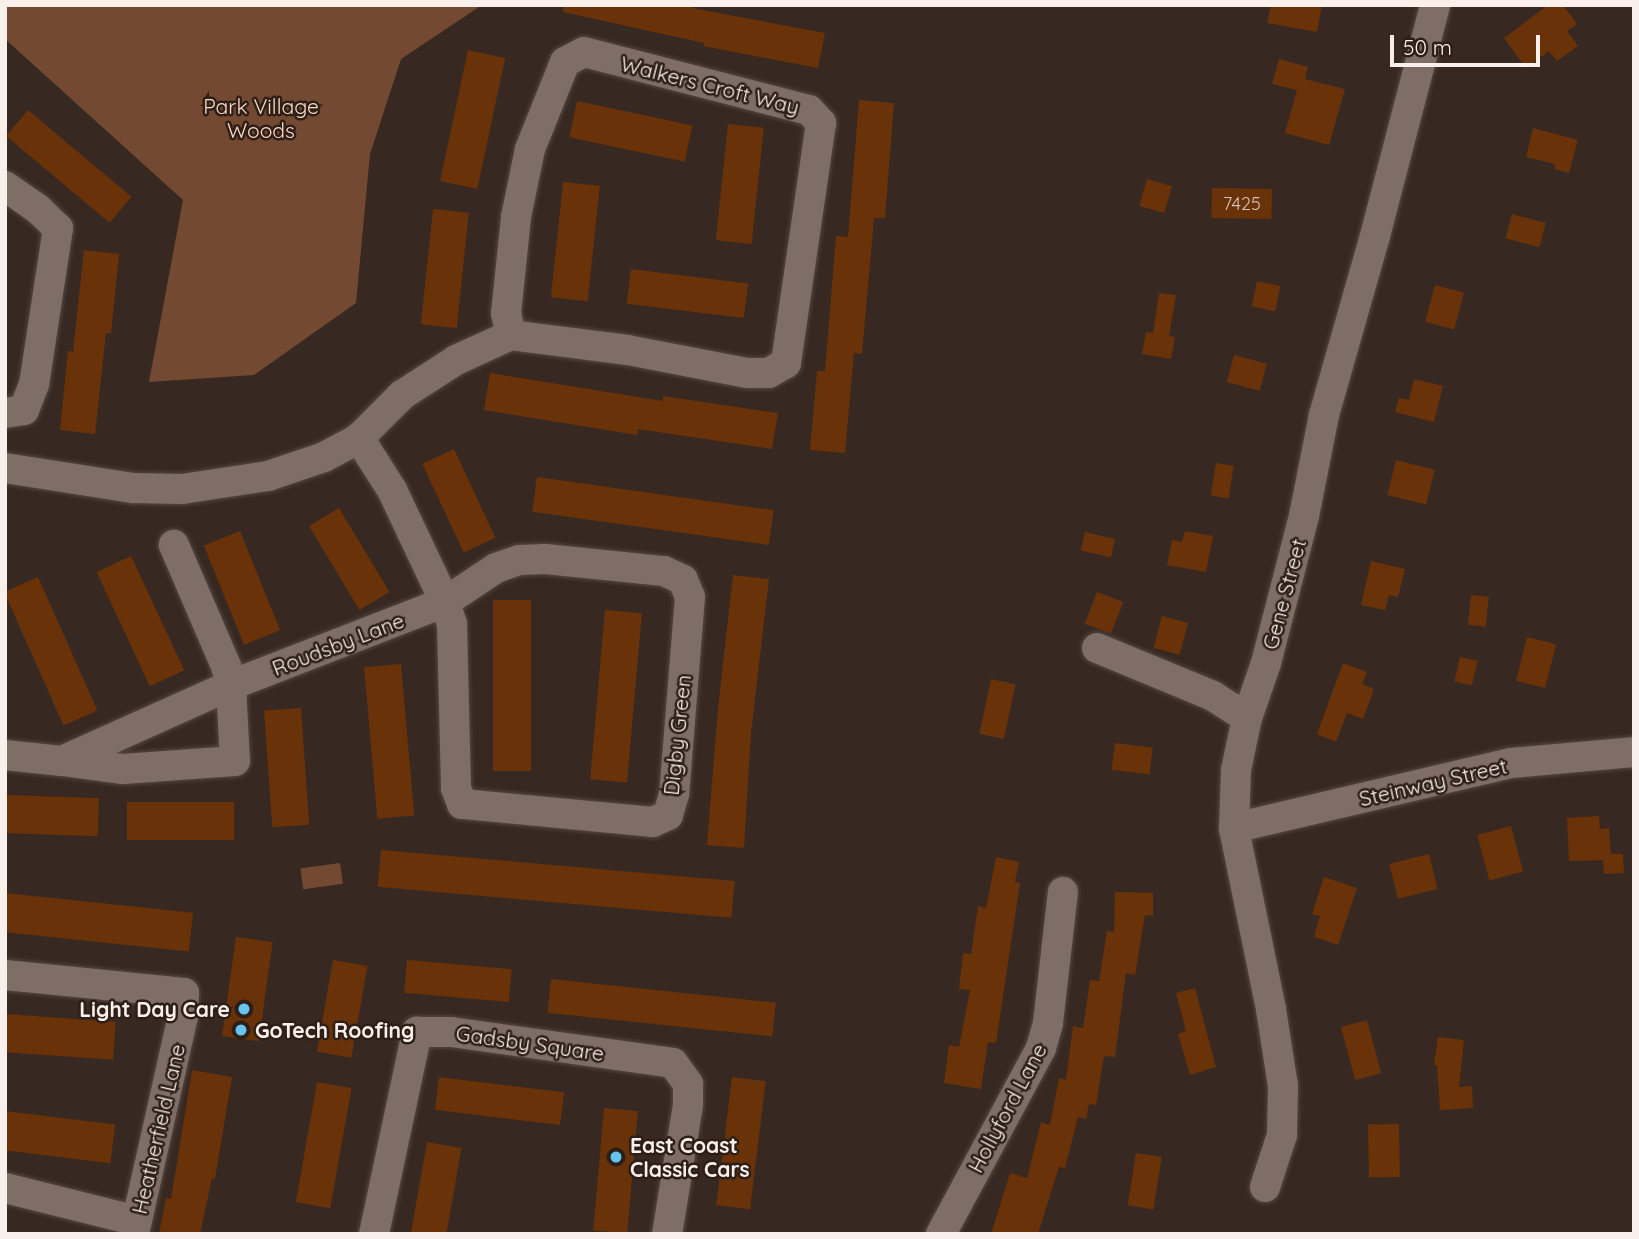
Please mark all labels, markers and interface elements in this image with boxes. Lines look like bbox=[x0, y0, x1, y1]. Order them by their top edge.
scale bar bbox=[1394, 21, 1544, 65]
text: 50 m bbox=[1403, 34, 1452, 60]
street label: Walkers Croft Way bbox=[618, 51, 802, 119]
park label: Park Village Woods bbox=[203, 93, 319, 143]
house number: 7425 bbox=[1223, 193, 1261, 215]
street label: Gene Street bbox=[1257, 536, 1311, 652]
street label: Roudsby Lane bbox=[268, 607, 408, 681]
street label: Digby Green bbox=[658, 673, 696, 797]
street label: Steinway Street bbox=[1357, 753, 1509, 811]
place label: Light Day Care bbox=[79, 996, 230, 1022]
marker: Light Day Care bbox=[236, 1001, 252, 1017]
place label: GoTech Roofing bbox=[255, 1017, 414, 1043]
street label: Gadsby Square bbox=[454, 1020, 606, 1066]
marker: GoTech Roofing bbox=[233, 1022, 249, 1038]
street label: Hollyford Lane bbox=[962, 1039, 1052, 1177]
street label: Heatherfield Lane bbox=[126, 1042, 190, 1216]
place label: East Coast Classic Cars bbox=[630, 1132, 750, 1182]
marker: East Coast Classic Cars bbox=[608, 1149, 624, 1165]

